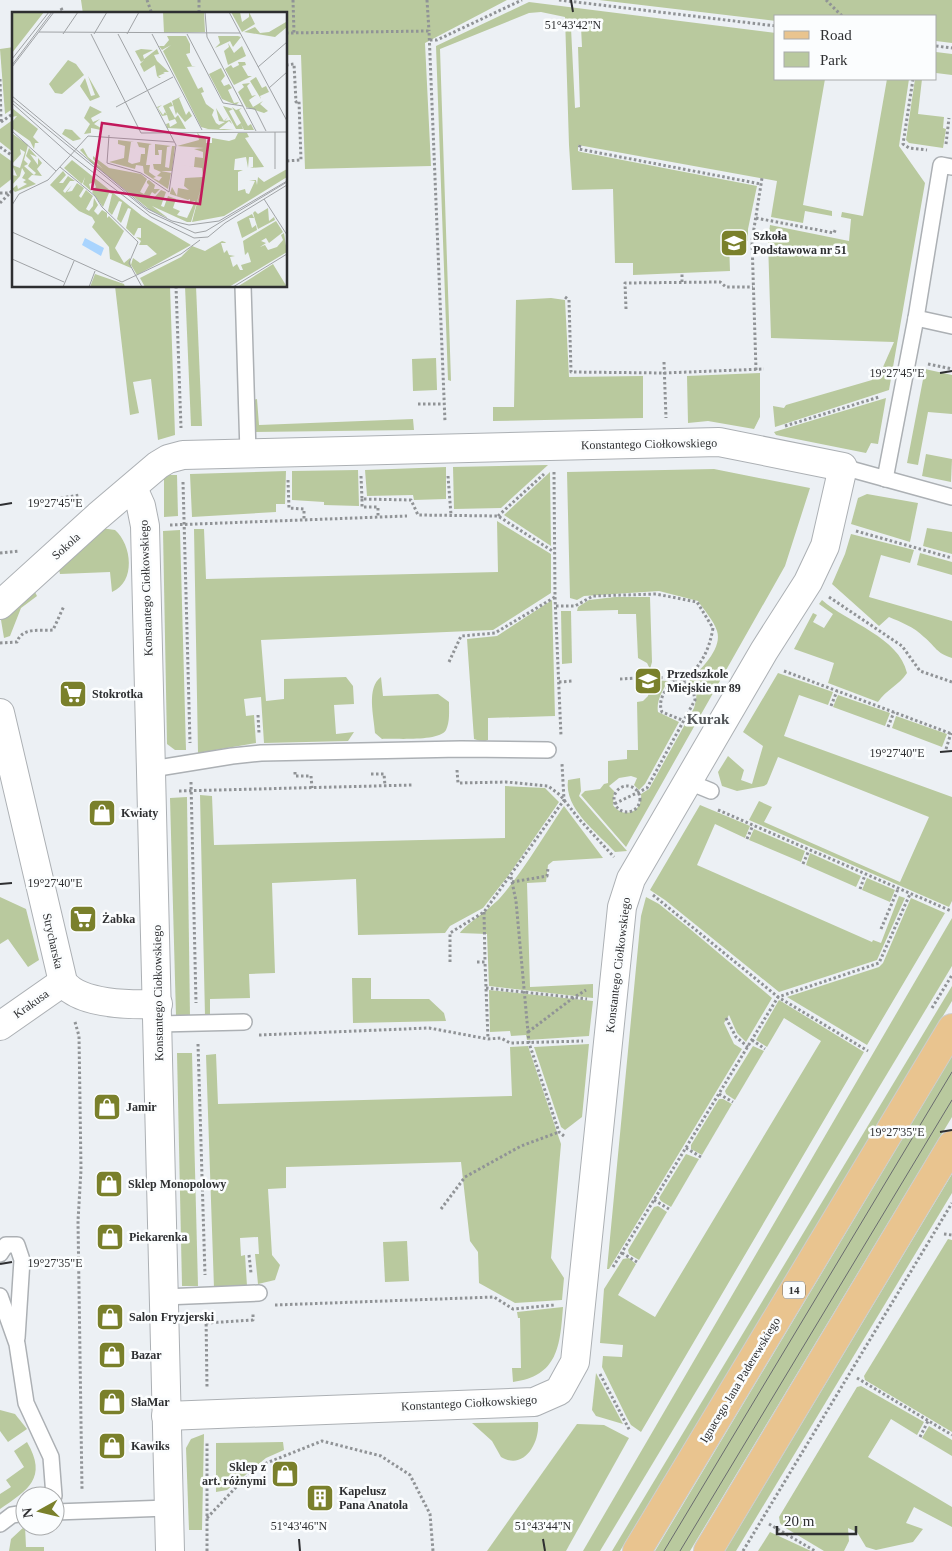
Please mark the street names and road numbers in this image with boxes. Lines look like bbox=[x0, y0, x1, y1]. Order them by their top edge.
street label: Konstantego Ciołkowskiego bbox=[581, 436, 717, 452]
street label: Konstantego Ciołkowskiego bbox=[137, 520, 155, 656]
street label: Sokola bbox=[49, 529, 84, 562]
street label: Konstantego Ciołkowskiego bbox=[603, 896, 633, 1034]
street label: Strycharska bbox=[40, 912, 66, 971]
street label: Konstantego Ciołkowskiego bbox=[150, 925, 166, 1061]
street label: Krakusa bbox=[11, 986, 52, 1021]
road number: 14 bbox=[783, 1282, 805, 1298]
street label: Ignacego Jana Paderewskiego bbox=[697, 1315, 783, 1445]
street label: Konstantego Ciołkowskiego bbox=[401, 1392, 537, 1414]

